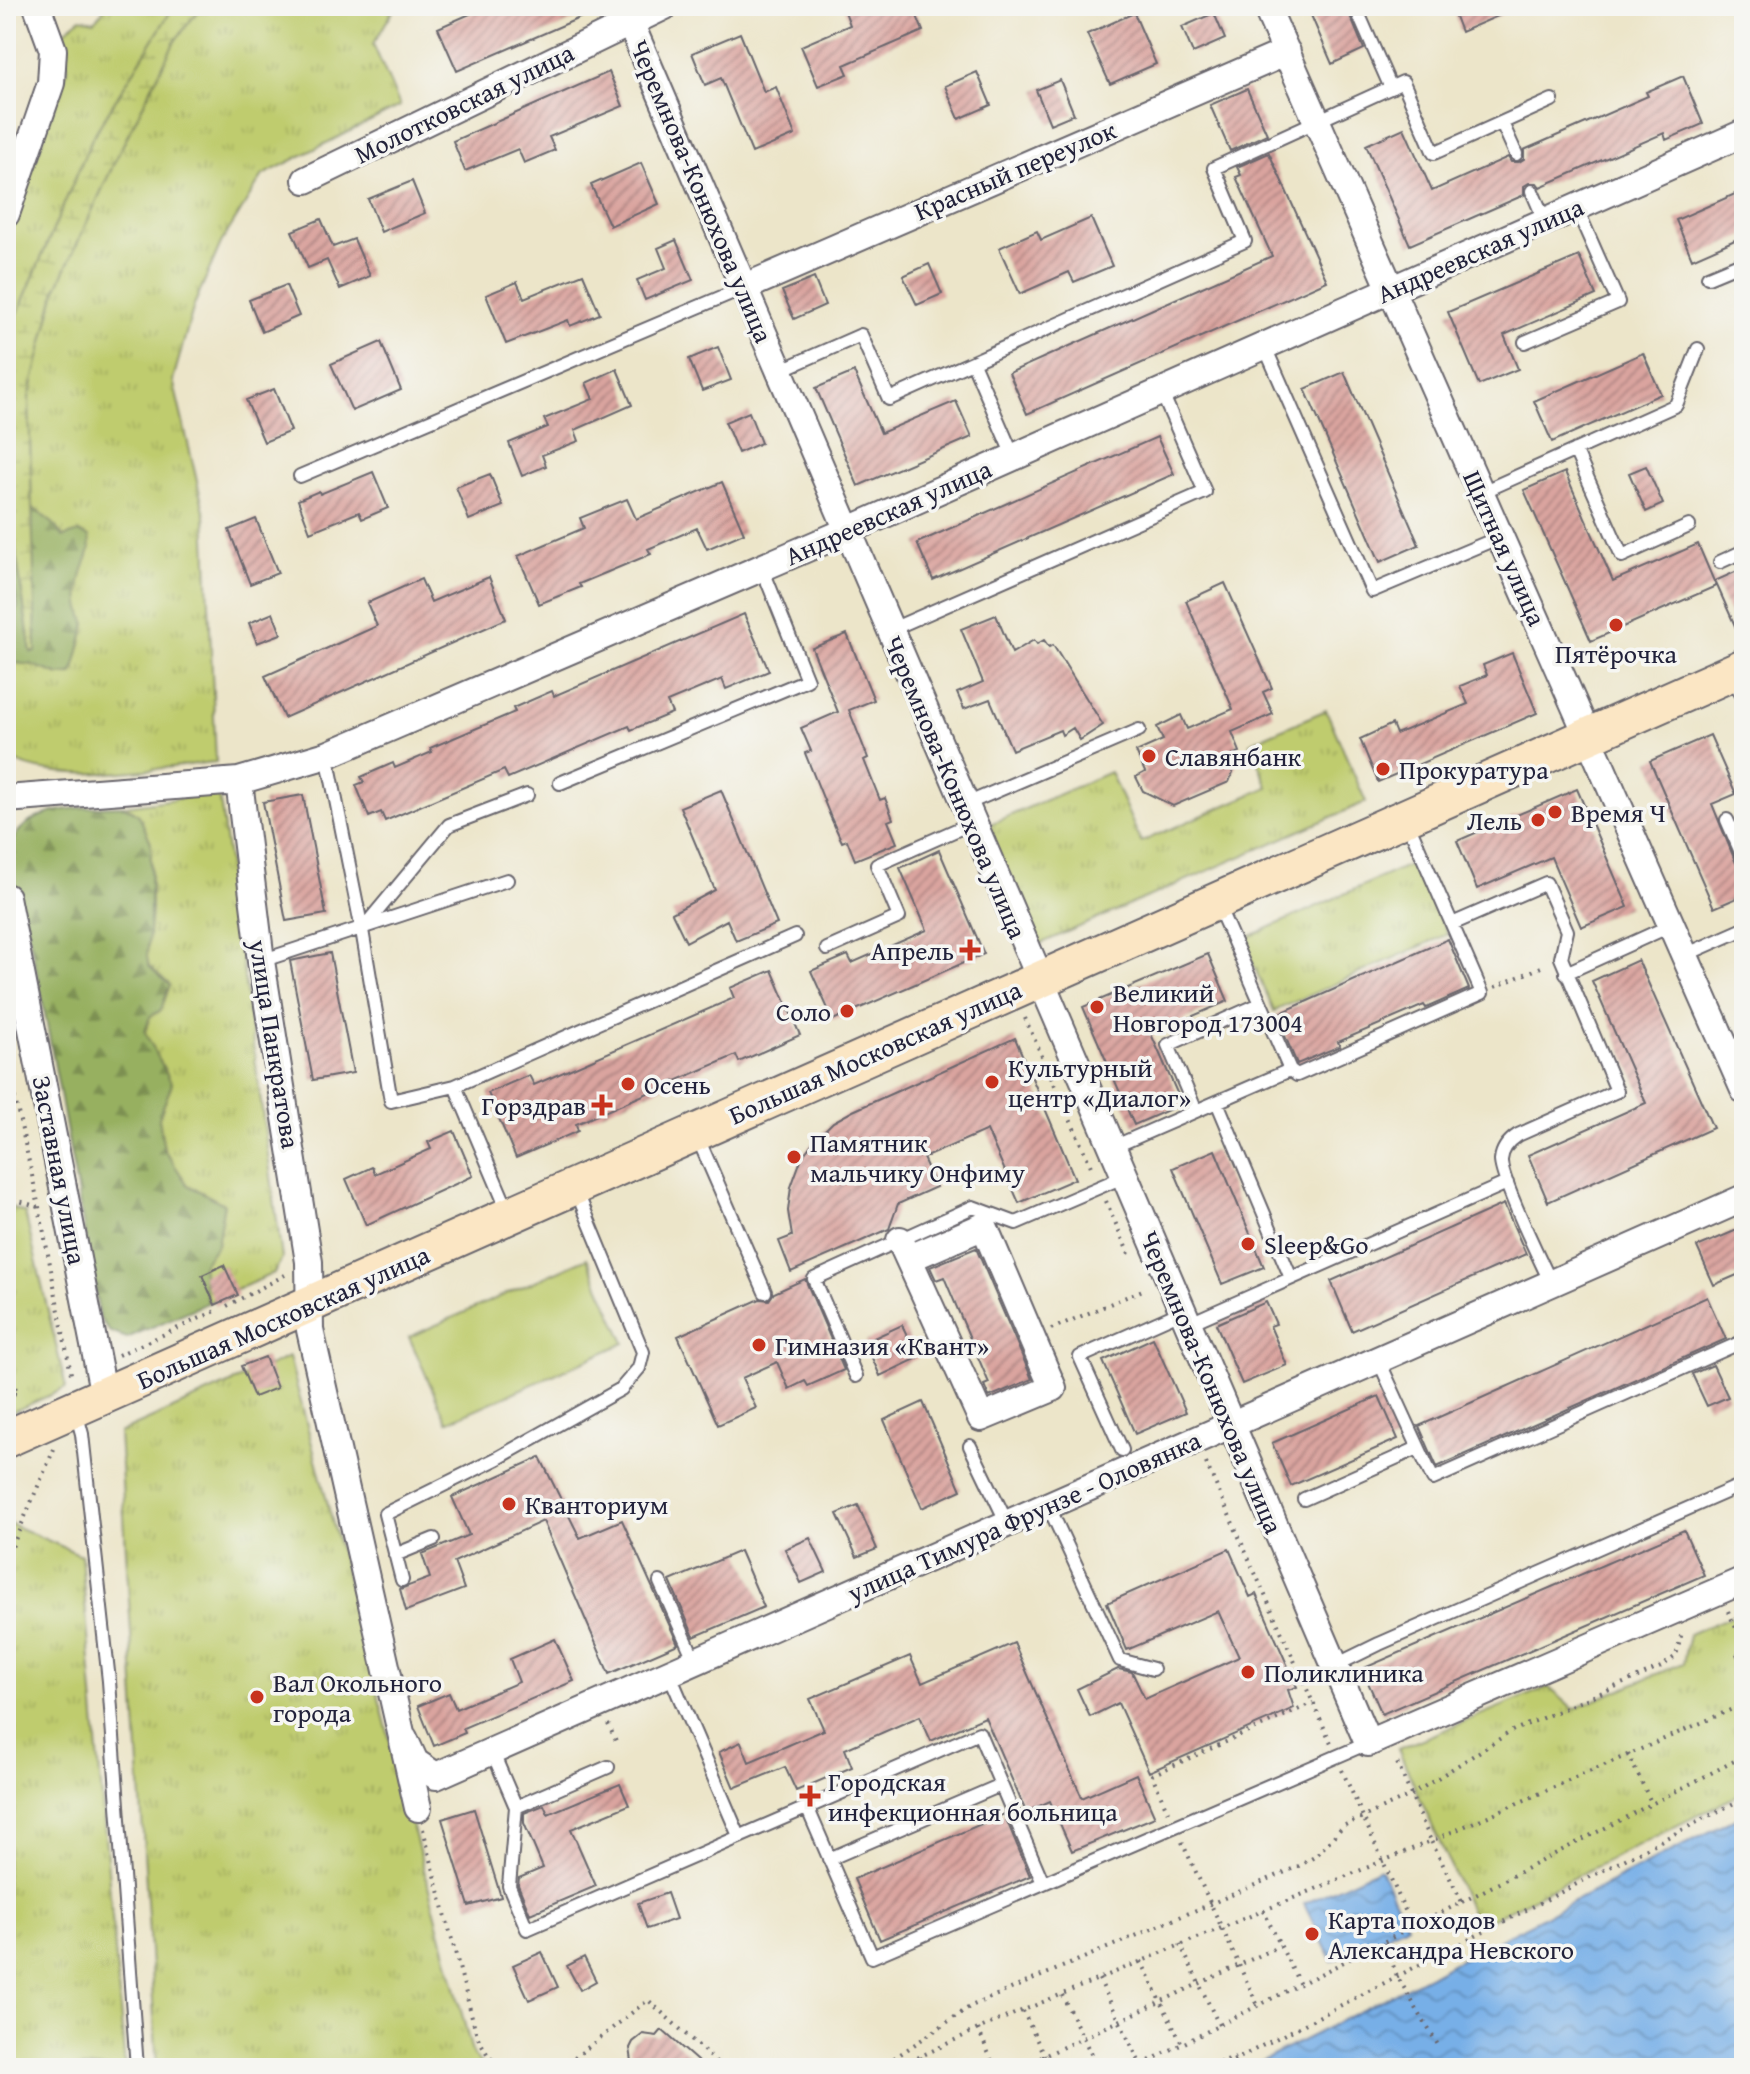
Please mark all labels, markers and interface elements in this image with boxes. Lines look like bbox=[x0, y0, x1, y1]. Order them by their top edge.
street label: Молотковская улица bbox=[348, 33, 581, 173]
street label: Черемнова-Конюхова улица bbox=[620, 33, 784, 349]
street label: Красный переулок bbox=[908, 110, 1122, 230]
street label: Андреевская улица bbox=[1370, 187, 1590, 313]
street label: Андреевская улица bbox=[778, 449, 998, 575]
street label: Щитная улица bbox=[1453, 464, 1557, 633]
marker: Пятёрочка bbox=[1607, 616, 1625, 634]
street label: Черемнова-Конюхова улица bbox=[874, 629, 1038, 945]
place label: Пятёрочка bbox=[1555, 634, 1678, 673]
place label: Славянбанк bbox=[1165, 737, 1302, 776]
marker: Славянбанк bbox=[1140, 747, 1158, 765]
place label: Прокуратура bbox=[1399, 750, 1549, 789]
marker: Прокуратура bbox=[1374, 760, 1392, 778]
place label: Время Ч bbox=[1571, 793, 1665, 832]
place label: Лель bbox=[1467, 801, 1522, 840]
marker: Время Ч bbox=[1546, 803, 1564, 821]
marker: Лель bbox=[1529, 811, 1547, 829]
place label: Апрель bbox=[871, 931, 954, 970]
street label: улица Панкратова bbox=[239, 936, 311, 1152]
marker: Апрель bbox=[961, 941, 979, 959]
street label: Большая Московская улица bbox=[722, 969, 1028, 1134]
place label: Великий Новгород 173004 bbox=[1113, 973, 1303, 1042]
place label: Соло bbox=[776, 992, 831, 1031]
marker: Великий Новгород 173004 bbox=[1088, 998, 1106, 1016]
marker: Соло bbox=[838, 1002, 856, 1020]
place label: Культурный центр «Диалог» bbox=[1008, 1048, 1191, 1117]
place label: Осень bbox=[644, 1065, 711, 1104]
street label: Заставная улица bbox=[23, 1072, 98, 1268]
marker: Культурный центр «Диалог» bbox=[983, 1073, 1001, 1091]
marker: Осень bbox=[619, 1075, 637, 1093]
place label: Горздрав bbox=[482, 1086, 586, 1125]
marker: Горздрав bbox=[593, 1096, 611, 1114]
place label: Памятник мальчику Онфиму bbox=[810, 1123, 1025, 1192]
marker: Памятник мальчику Онфиму bbox=[785, 1148, 803, 1166]
street label: Черемнова-Конюхова улица bbox=[1130, 1224, 1294, 1540]
place label: Sleep&Go bbox=[1264, 1225, 1369, 1264]
street label: Большая Московская улица bbox=[130, 1234, 436, 1399]
marker: Sleep&Go bbox=[1239, 1235, 1257, 1253]
place label: Гимназия «Квант» bbox=[775, 1326, 989, 1365]
marker: Гимназия «Квант» bbox=[750, 1336, 768, 1354]
street label: улица Тимура Фрунзе - Оловянка bbox=[840, 1420, 1208, 1612]
place label: Кванториум bbox=[525, 1485, 668, 1524]
marker: Кванториум bbox=[500, 1495, 518, 1513]
place label: Поликлиника bbox=[1264, 1653, 1424, 1692]
place label: Вал Окольного города bbox=[273, 1663, 442, 1732]
marker: Поликлиника bbox=[1239, 1663, 1257, 1681]
marker: Вал Окольного города bbox=[248, 1688, 266, 1706]
place label: Городская инфекционная больница bbox=[828, 1762, 1118, 1831]
marker: Городская инфекционная больница bbox=[799, 1785, 821, 1807]
place label: Карта походов Александра Невского bbox=[1328, 1900, 1574, 1969]
marker: Карта походов Александра Невского bbox=[1303, 1925, 1321, 1943]

